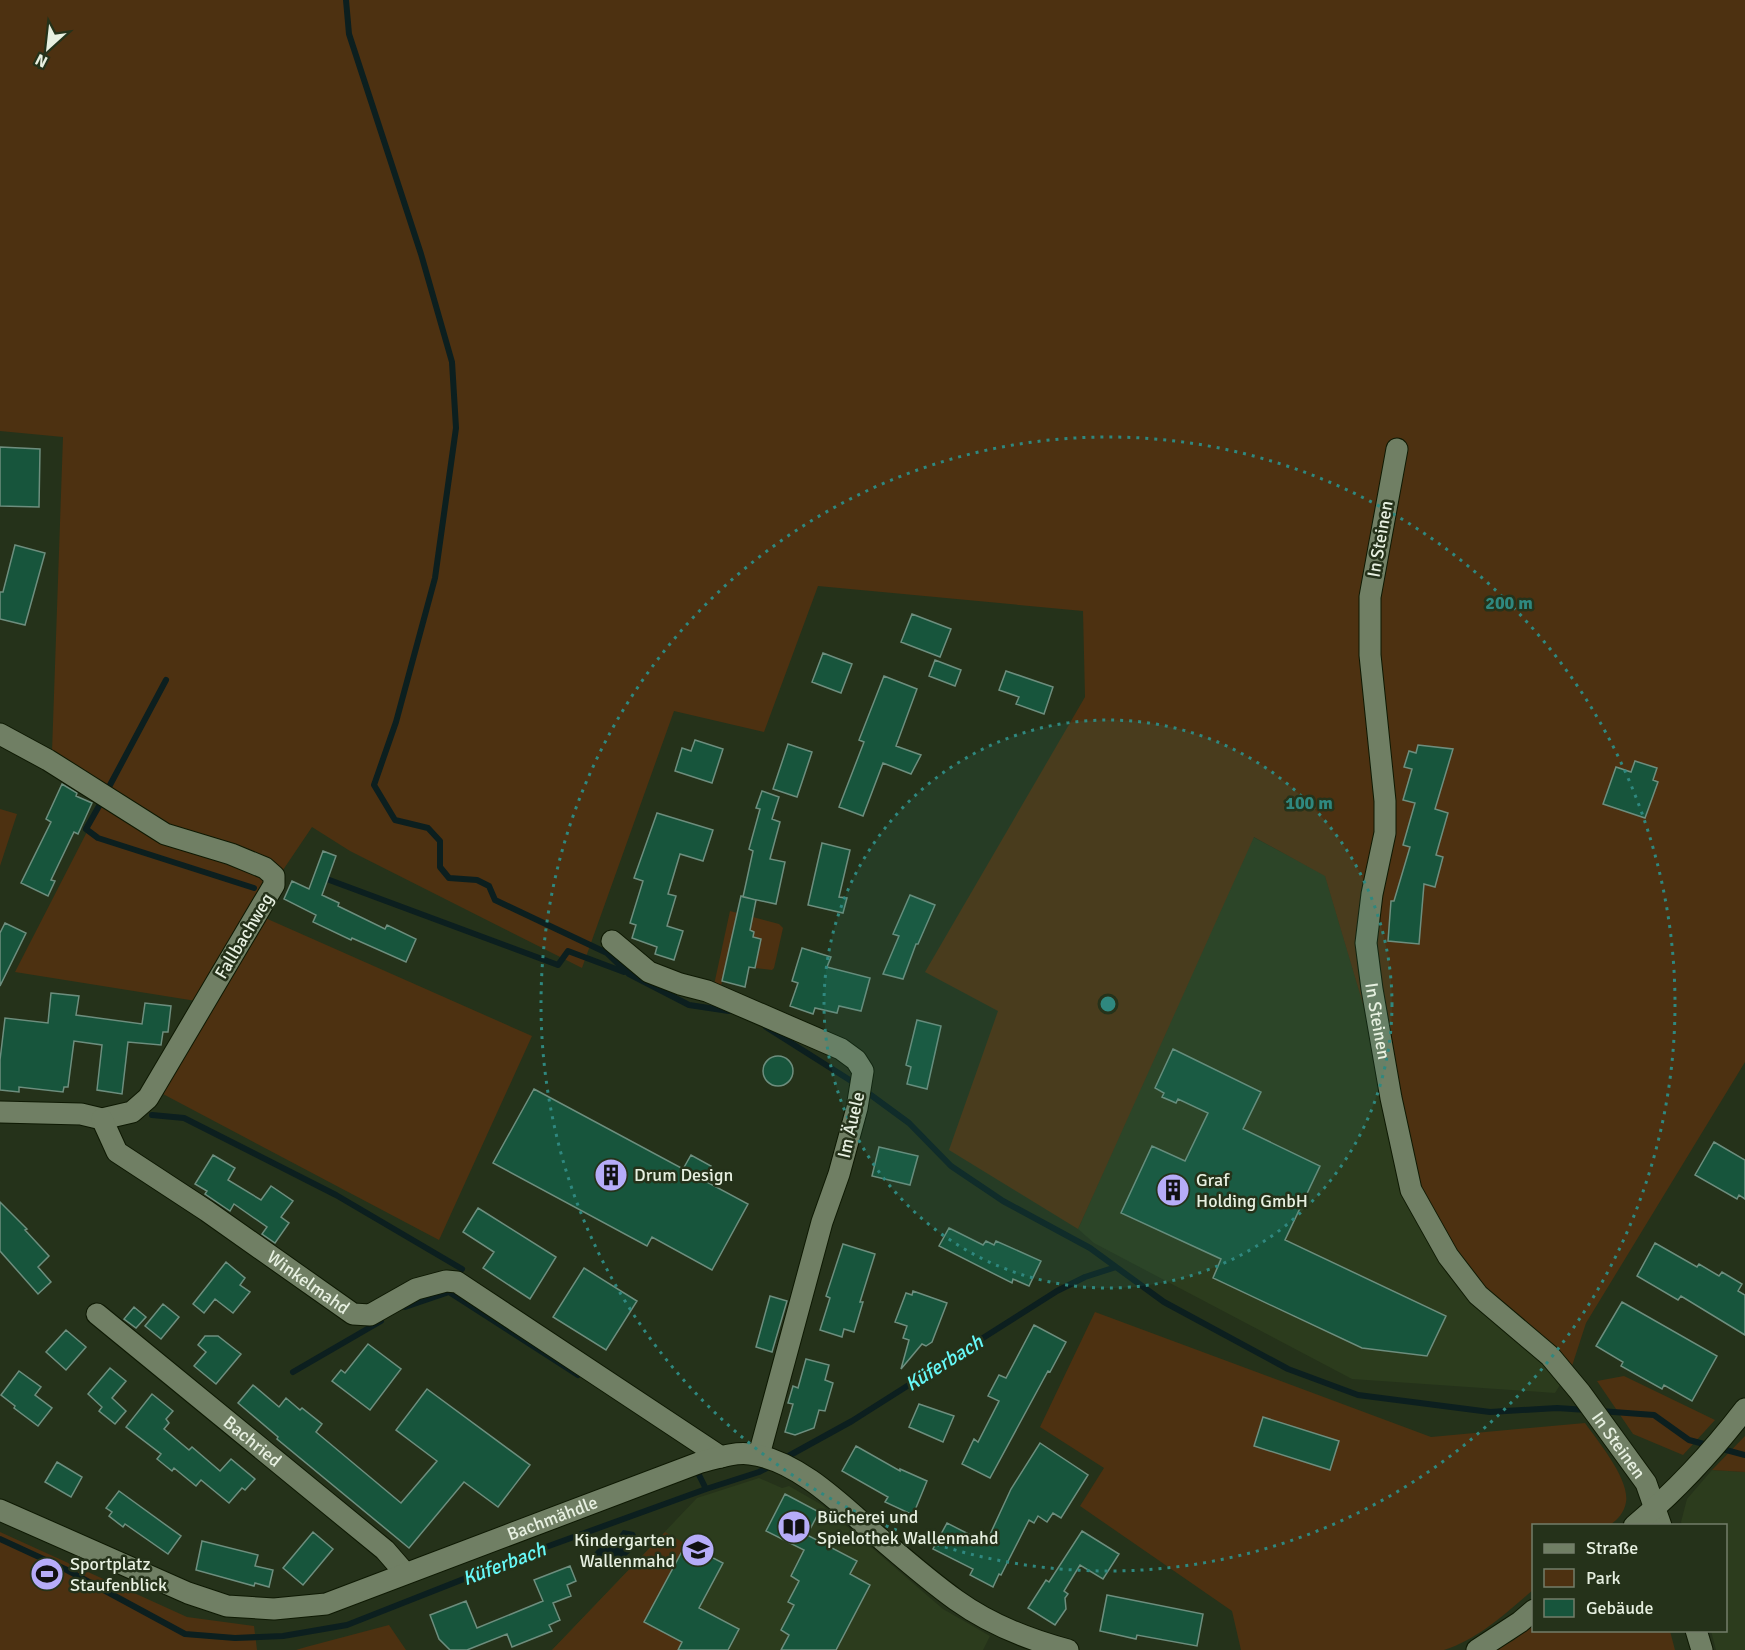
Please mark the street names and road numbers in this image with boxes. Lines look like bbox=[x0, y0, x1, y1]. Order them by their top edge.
street label: In Steinen bbox=[1362, 499, 1398, 579]
street label: Fallbachweg bbox=[210, 889, 278, 983]
street label: In Steinen bbox=[1360, 981, 1395, 1061]
street label: Im Äuele bbox=[833, 1090, 869, 1160]
street label: Winkelmahd bbox=[263, 1246, 354, 1319]
street label: In Steinen bbox=[1587, 1407, 1650, 1483]
street label: Bachried bbox=[219, 1411, 286, 1472]
street label: Bachmähdle bbox=[504, 1491, 601, 1545]

